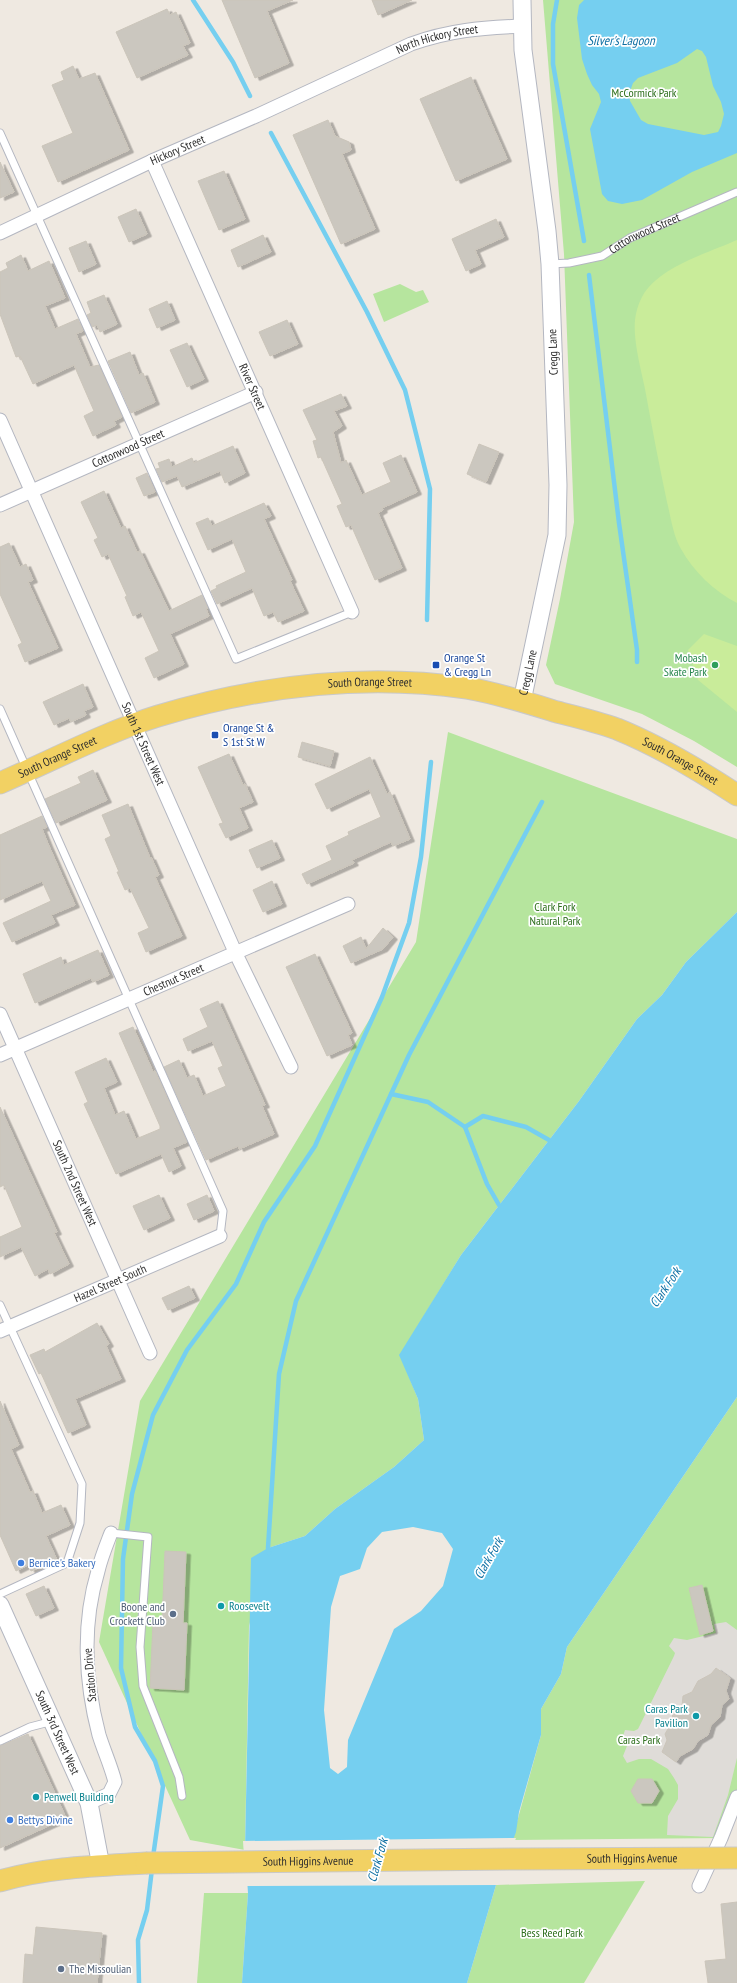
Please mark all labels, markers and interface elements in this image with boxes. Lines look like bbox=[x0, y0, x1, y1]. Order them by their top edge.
street label: North Hickory Street bbox=[393, 21, 479, 57]
water label: Silver's Lagoon bbox=[587, 32, 656, 49]
park label: McCormick Park bbox=[612, 85, 677, 100]
street label: Hickory Street bbox=[148, 131, 208, 168]
street label: Cottonwood Street bbox=[606, 209, 683, 257]
street label: Cregg Lane bbox=[544, 329, 561, 375]
street label: River Street bbox=[236, 361, 270, 413]
street label: Cottonwood Street bbox=[89, 425, 167, 470]
street label: Cregg Lane bbox=[515, 648, 540, 697]
place label: Orange St & Cregg Ln bbox=[444, 650, 491, 679]
place label: Mobash Skate Park bbox=[664, 650, 707, 679]
marker: Orange St & Cregg Ln bbox=[431, 660, 441, 670]
marker: Mobash Skate Park bbox=[710, 660, 720, 670]
street label: South Orange Street bbox=[327, 674, 413, 691]
street label: South 1st Street West bbox=[119, 700, 169, 788]
place label: Orange St & S 1st St W bbox=[223, 720, 275, 749]
marker: Orange St & S 1st St W bbox=[210, 730, 220, 740]
street label: South Orange Street bbox=[16, 732, 99, 781]
street label: South Orange Street bbox=[640, 733, 722, 788]
park label: Clark Fork Natural Park bbox=[529, 899, 581, 928]
street label: Chestnut Street bbox=[141, 959, 206, 999]
street label: South 2nd Street West bbox=[50, 1138, 101, 1229]
street label: Hazel Street South bbox=[71, 1261, 148, 1305]
water label: Clark Fork bbox=[646, 1262, 686, 1311]
water label: Clark Fork bbox=[470, 1533, 508, 1582]
place label: Bernice's Bakery bbox=[29, 1555, 96, 1570]
marker: Bernice's Bakery bbox=[16, 1558, 26, 1568]
place label: Roosevelt bbox=[229, 1598, 270, 1613]
place label: Boone and Crockett Club bbox=[110, 1599, 165, 1628]
marker: Roosevelt bbox=[216, 1601, 226, 1611]
marker: Boone and Crockett Club bbox=[168, 1609, 178, 1619]
street label: Station Drive bbox=[80, 1647, 99, 1703]
street label: South 3rd Street West bbox=[32, 1688, 84, 1777]
place label: Caras Park Pavilion bbox=[645, 1701, 688, 1730]
marker: Caras Park Pavilion bbox=[691, 1711, 701, 1721]
park label: Caras Park bbox=[618, 1732, 661, 1747]
place label: Penwell Building bbox=[44, 1789, 114, 1804]
marker: Penwell Building bbox=[31, 1792, 41, 1802]
place label: Bettys Divine bbox=[18, 1812, 73, 1827]
marker: Bettys Divine bbox=[5, 1815, 15, 1825]
water label: Clark Fork bbox=[363, 1834, 392, 1884]
street label: South Higgins Avenue bbox=[587, 1850, 677, 1866]
street label: South Higgins Avenue bbox=[263, 1853, 353, 1869]
park label: Bess Reed Park bbox=[521, 1925, 583, 1940]
place label: The Missoulian bbox=[69, 1961, 131, 1976]
marker: The Missoulian bbox=[56, 1964, 66, 1974]

